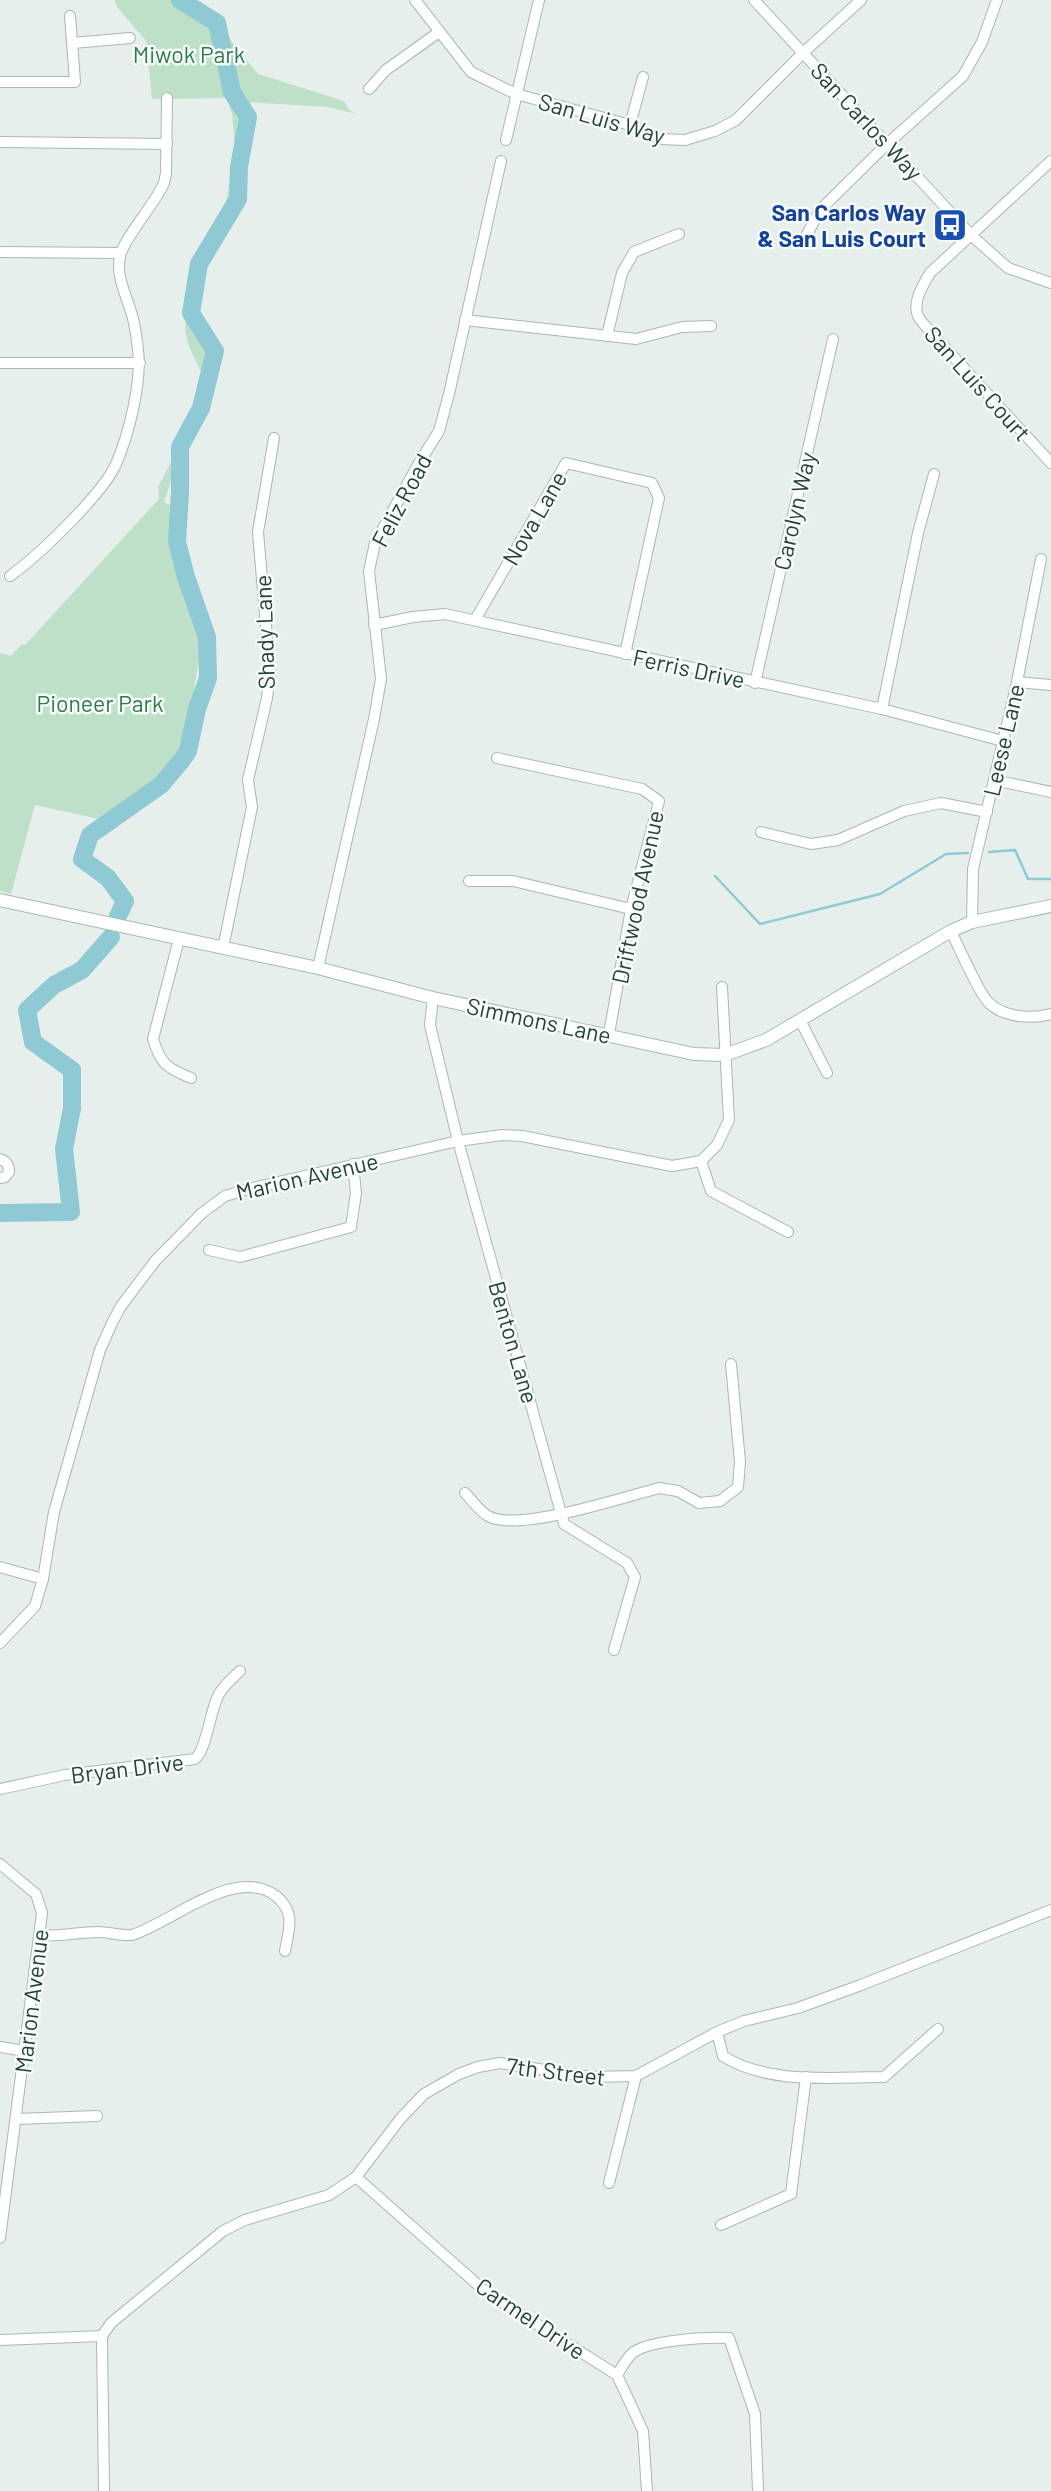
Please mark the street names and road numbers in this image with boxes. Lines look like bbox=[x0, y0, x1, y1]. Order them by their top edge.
street label: San Carlos Way bbox=[805, 56, 929, 186]
street label: San Luis Way bbox=[535, 87, 669, 150]
street label: San Luis Court bbox=[919, 320, 1037, 446]
street label: Feliz Road bbox=[365, 449, 437, 551]
street label: Carolyn Way bbox=[767, 449, 821, 573]
street label: Nova Lane bbox=[496, 466, 572, 570]
street label: Shady Lane bbox=[248, 574, 280, 690]
street label: Ferris Drive bbox=[630, 642, 748, 694]
street label: Leese Lane bbox=[976, 681, 1030, 799]
street label: Driftwood Avenue bbox=[605, 808, 669, 986]
street label: Simmons Lane bbox=[464, 991, 614, 1049]
street label: Marion Avenue bbox=[233, 1146, 381, 1206]
street label: Benton Lane bbox=[483, 1278, 545, 1406]
street label: Bryan Drive bbox=[69, 1747, 185, 1789]
street label: Marion Avenue bbox=[8, 1927, 54, 2075]
street label: 7th Street bbox=[505, 2051, 607, 2091]
street label: Carmel Drive bbox=[471, 2271, 591, 2365]

